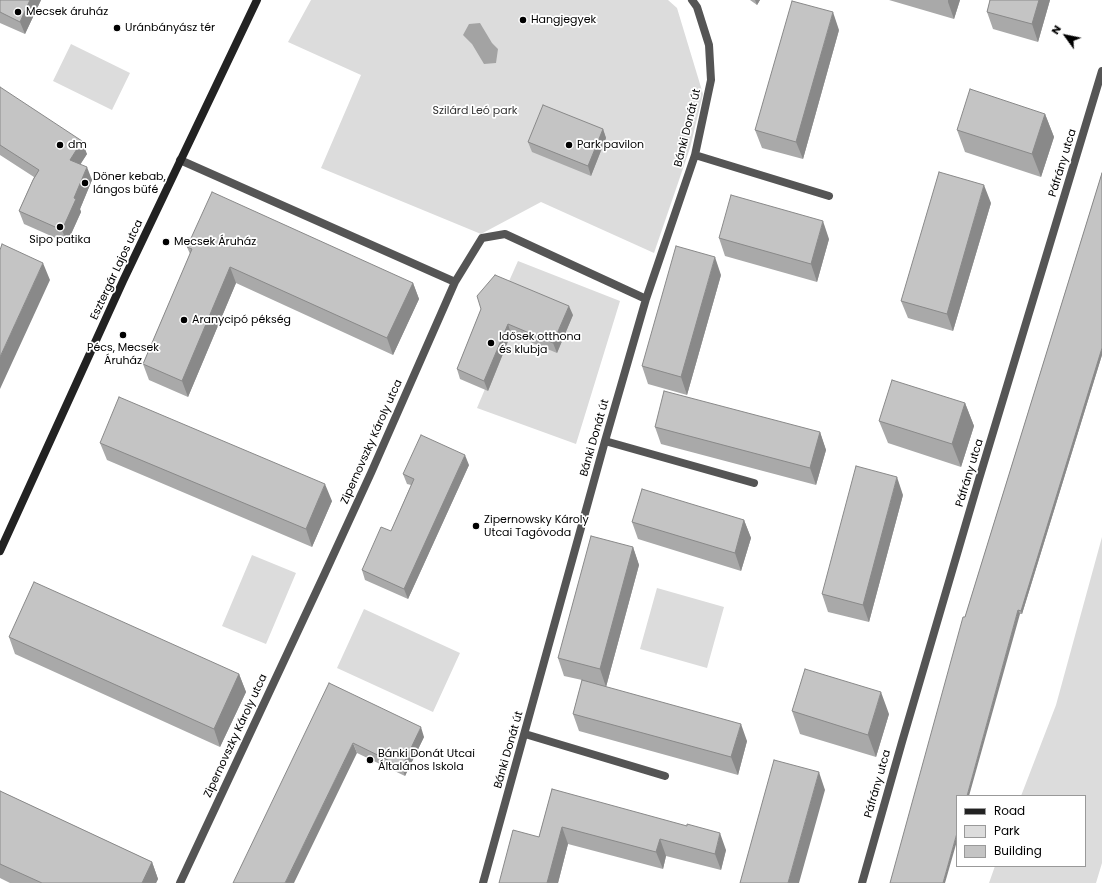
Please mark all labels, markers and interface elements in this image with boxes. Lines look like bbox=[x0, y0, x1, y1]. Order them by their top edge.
place label: Mecsek áruház bbox=[26, 5, 108, 19]
marker: Mecsek áruház bbox=[13, 7, 23, 17]
place label: Hangjegyek bbox=[531, 13, 596, 27]
marker: Hangjegyek bbox=[518, 15, 528, 25]
north arrow bbox=[1046, 16, 1086, 56]
place label: Uránbányász tér bbox=[125, 21, 215, 35]
text: N bbox=[1047, 22, 1065, 37]
marker: Uránbányász tér bbox=[112, 23, 122, 33]
street label: Bánki Donát út bbox=[672, 88, 704, 168]
park label: Szilárd Leó park bbox=[433, 104, 517, 118]
street label: Páfrány utca bbox=[1046, 127, 1080, 199]
place label: dm bbox=[68, 138, 87, 152]
place label: Park pavilon bbox=[577, 138, 644, 152]
marker: dm bbox=[55, 140, 65, 150]
marker: Park pavilon bbox=[564, 140, 574, 150]
place label: Döner kebab, lángos büfé bbox=[93, 170, 166, 196]
marker: Döner kebab, lángos büfé bbox=[80, 178, 90, 188]
street label: Esztergár Lajos utca bbox=[88, 218, 146, 322]
marker: Sipo patika bbox=[55, 222, 65, 232]
place label: Sipo patika bbox=[29, 233, 91, 247]
place label: Mecsek Áruház bbox=[174, 235, 256, 249]
marker: Mecsek Áruház bbox=[161, 237, 171, 247]
place label: Aranycipó pékség bbox=[192, 313, 291, 327]
marker: Aranycipó pékség bbox=[179, 315, 189, 325]
marker: Pécs, Mecsek Áruház bbox=[118, 330, 128, 340]
place label: Idősek otthona és klubja bbox=[499, 330, 581, 356]
marker: Idősek otthona és klubja bbox=[486, 338, 496, 348]
place label: Pécs, Mecsek Áruház bbox=[87, 341, 159, 367]
street label: Zipernovszky Károly utca bbox=[339, 378, 405, 506]
street label: Bánki Donát út bbox=[578, 398, 612, 478]
street label: Páfrány utca bbox=[953, 437, 987, 509]
place label: Zipernowsky Károly Utcai Tagóvoda bbox=[484, 513, 589, 539]
marker: Zipernowsky Károly Utcai Tagóvoda bbox=[471, 521, 481, 531]
street label: Zipernovszky Károly utca bbox=[201, 672, 271, 800]
street label: Bánki Donát út bbox=[492, 710, 526, 790]
place label: Bánki Donát Utcai Általános Iskola bbox=[378, 747, 475, 773]
street label: Páfrány utca bbox=[862, 748, 894, 820]
marker: Bánki Donát Utcai Általános Iskola bbox=[365, 755, 375, 765]
legend bbox=[956, 795, 1086, 867]
text: Road bbox=[994, 802, 1025, 819]
text: Park bbox=[994, 822, 1020, 839]
text: Building bbox=[994, 842, 1042, 859]

